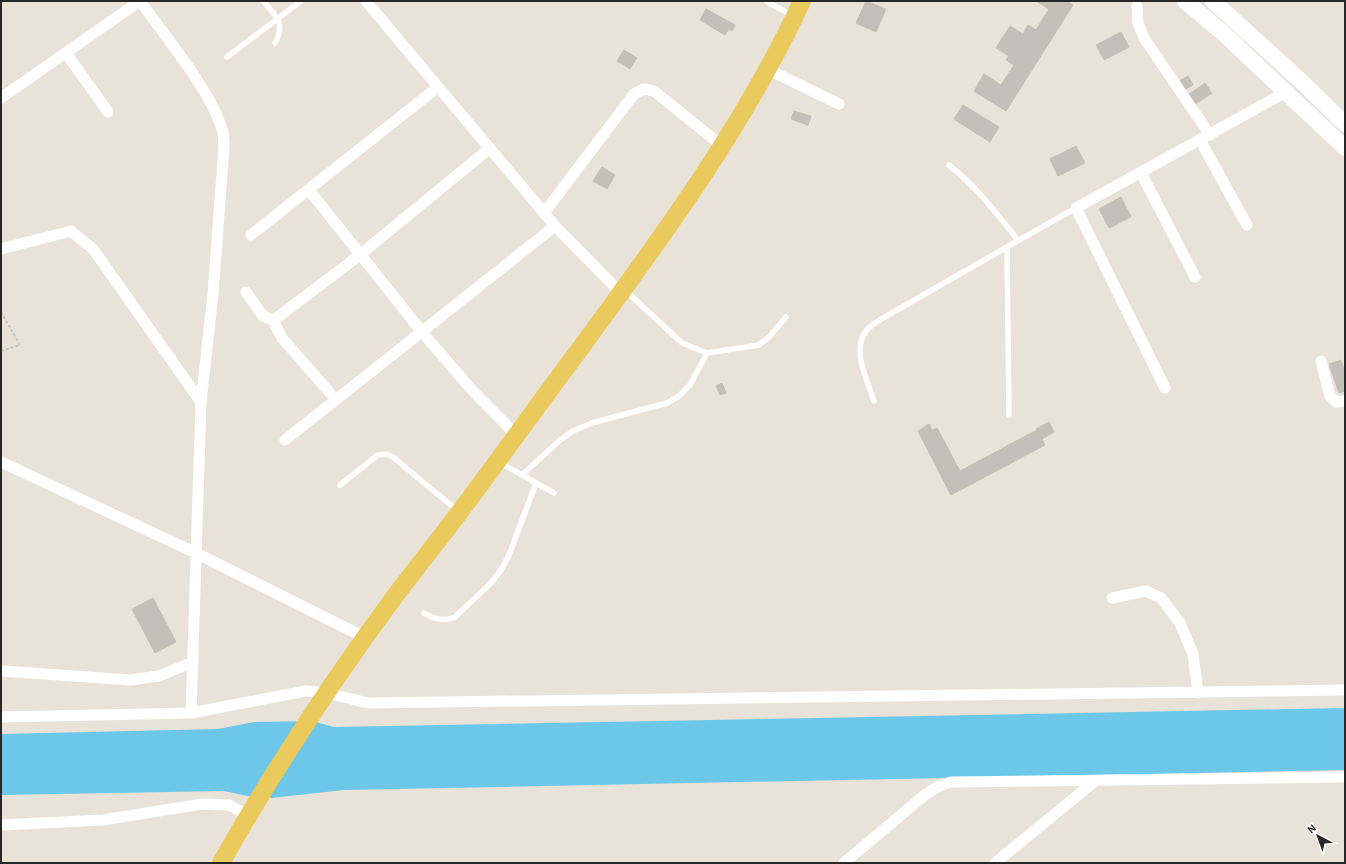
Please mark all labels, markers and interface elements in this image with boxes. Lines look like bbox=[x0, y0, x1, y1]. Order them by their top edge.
north arrow bbox=[1298, 816, 1338, 856]
text: N bbox=[1305, 822, 1318, 835]

